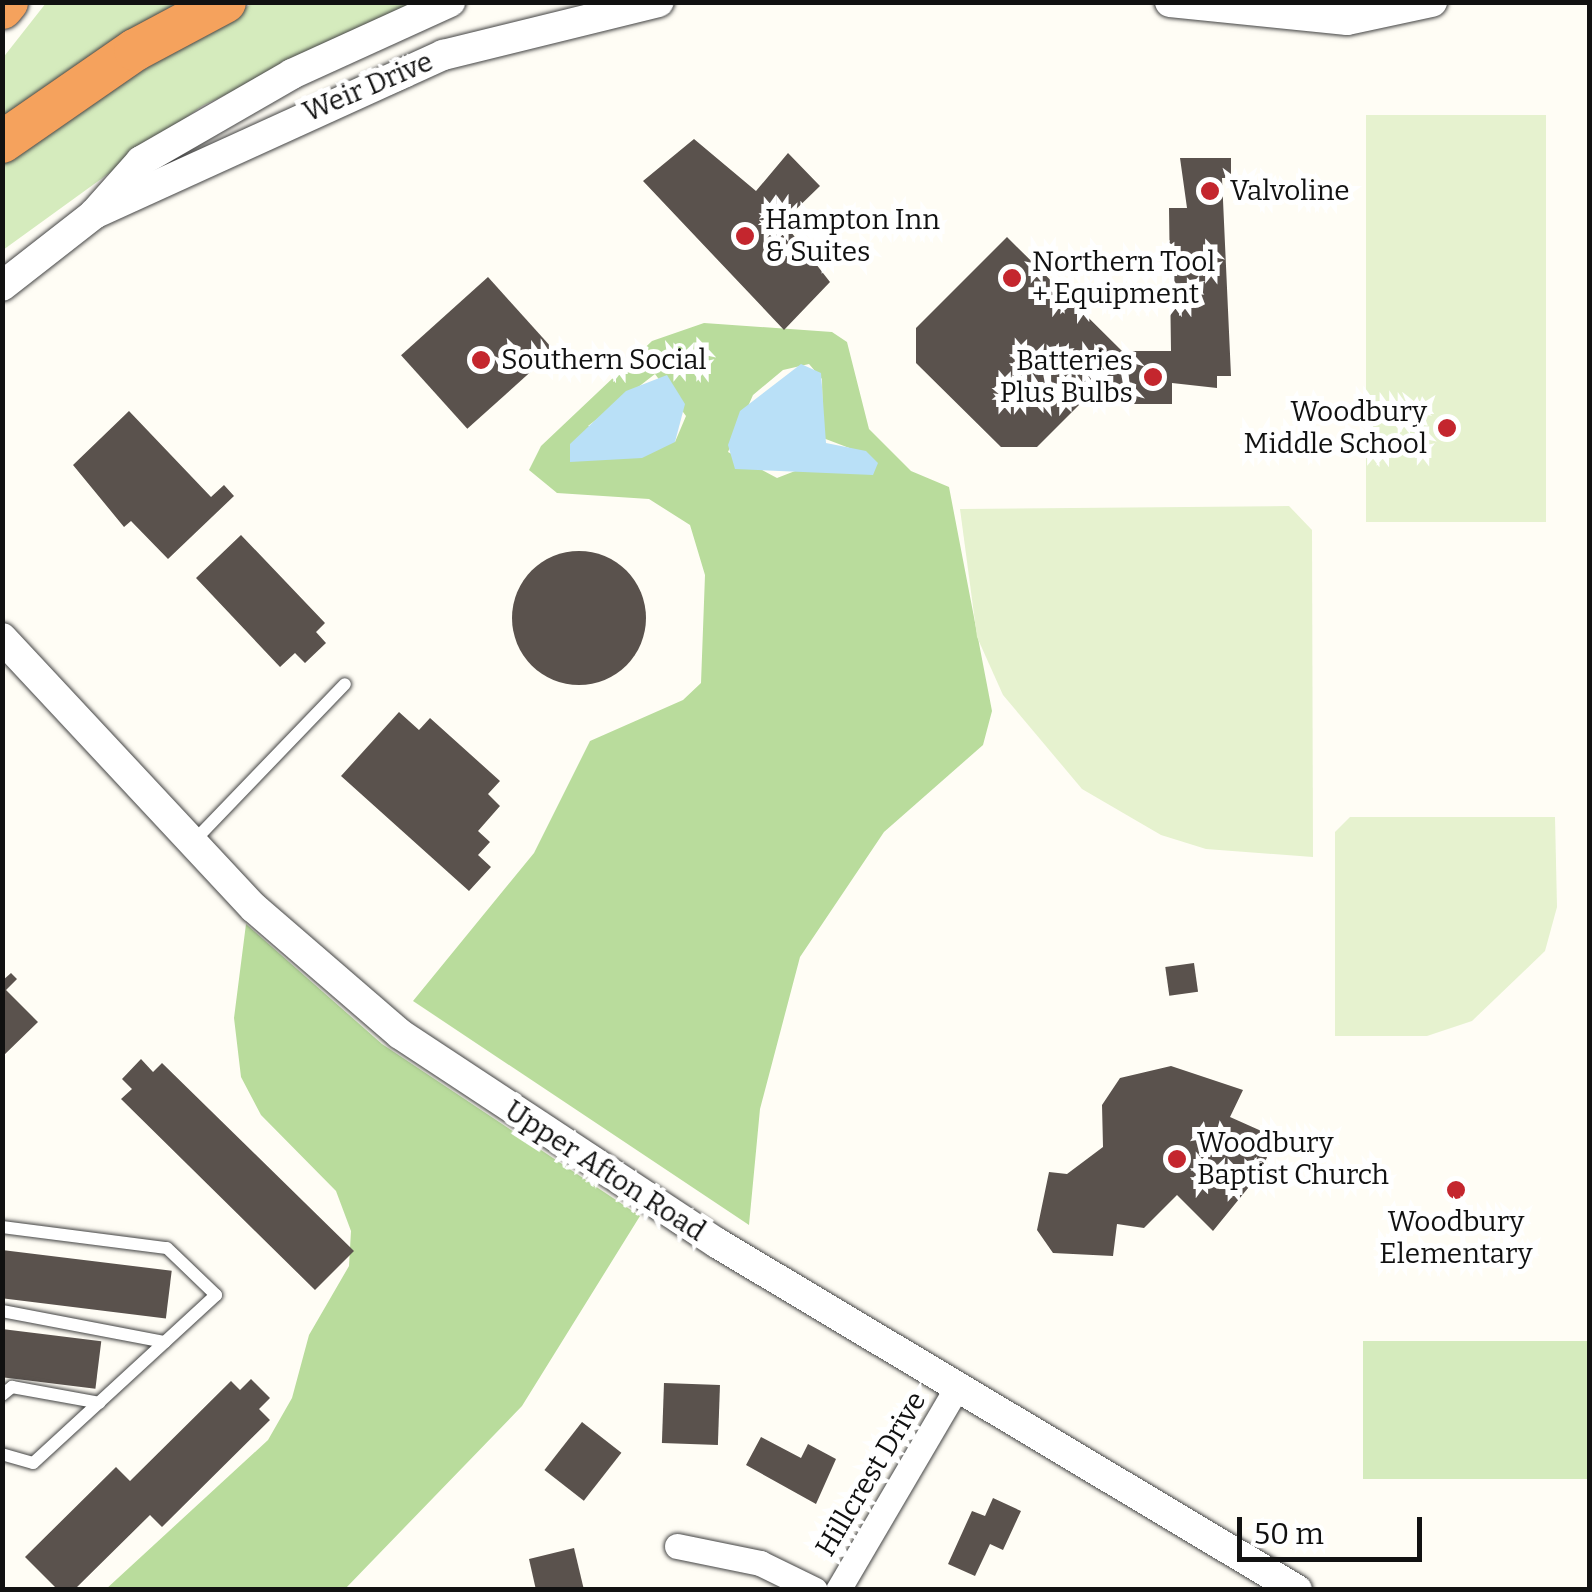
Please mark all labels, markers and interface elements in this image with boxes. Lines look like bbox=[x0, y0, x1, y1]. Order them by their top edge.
street label: Weir Drive bbox=[298, 45, 438, 129]
place label: Valvoline bbox=[1230, 174, 1350, 208]
marker: Valvoline bbox=[1199, 180, 1221, 202]
place label: Hampton Inn & Suites bbox=[765, 203, 940, 269]
marker: Hampton Inn & Suites bbox=[734, 225, 756, 247]
place label: Northern Tool + Equipment bbox=[1032, 245, 1215, 311]
marker: Northern Tool + Equipment bbox=[1001, 267, 1023, 289]
place label: Southern Social bbox=[501, 343, 707, 377]
place label: Batteries Plus Bulbs bbox=[1000, 344, 1133, 410]
marker: Southern Social bbox=[470, 349, 492, 371]
marker: Batteries Plus Bulbs bbox=[1142, 366, 1164, 388]
place label: Woodbury Middle School bbox=[1244, 395, 1427, 461]
marker: Woodbury Middle School bbox=[1436, 417, 1458, 439]
street label: Upper Afton Road bbox=[499, 1094, 711, 1248]
place label: Woodbury Baptist Church bbox=[1197, 1126, 1389, 1192]
marker: Woodbury Baptist Church bbox=[1166, 1148, 1188, 1170]
marker: Woodbury Elementary bbox=[1445, 1179, 1467, 1201]
place label: Woodbury Elementary bbox=[1379, 1205, 1533, 1271]
street label: Hillcrest Drive bbox=[809, 1386, 933, 1562]
scale bar bbox=[1242, 1497, 1427, 1559]
text: 50 m bbox=[1254, 1516, 1324, 1552]

